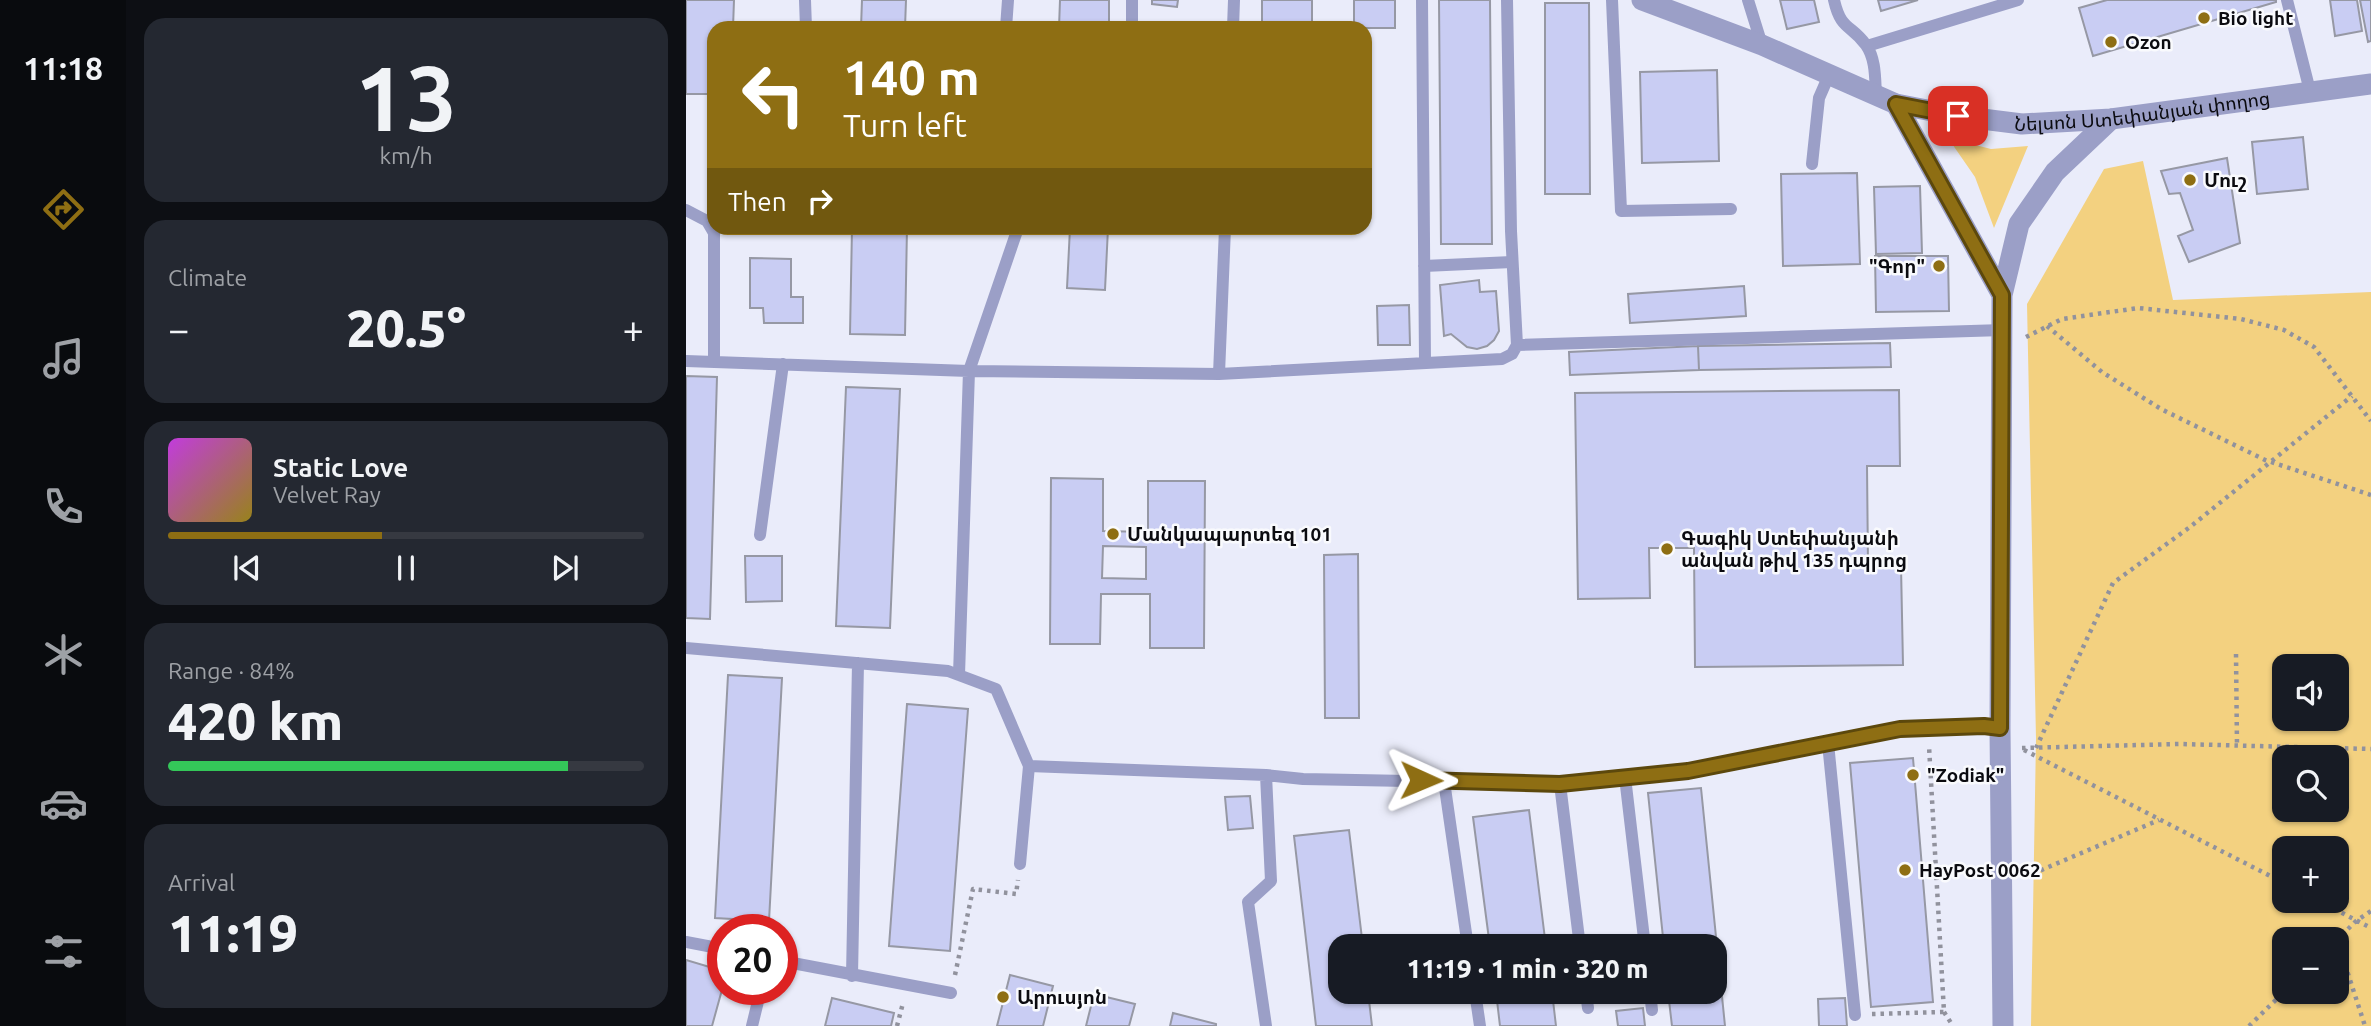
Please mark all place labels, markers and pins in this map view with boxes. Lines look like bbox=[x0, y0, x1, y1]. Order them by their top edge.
place label: Bio light bbox=[2218, 7, 2293, 29]
marker: Bio light bbox=[2196, 10, 2212, 26]
place label: Ozon bbox=[2125, 31, 2172, 53]
marker: Ozon bbox=[2103, 34, 2119, 50]
pin bbox=[1928, 86, 1988, 146]
place label: Մուշ bbox=[2204, 169, 2246, 192]
marker: Մուշ bbox=[2182, 172, 2198, 188]
place label: "Գոր" bbox=[1869, 255, 1925, 278]
marker: "Գոր" bbox=[1931, 258, 1947, 274]
place label: Մանկապարտեզ 101 bbox=[1127, 523, 1332, 546]
marker: Մանկապարտեզ 101 bbox=[1105, 526, 1121, 542]
place label: Գագիկ Ստեփանյանի անվան թիվ 135 դպրոց bbox=[1681, 527, 1907, 572]
marker: Գագիկ Ստեփանյանի անվան թիվ 135 դպրոց bbox=[1659, 541, 1675, 557]
place label: "Zodiak" bbox=[1927, 764, 2004, 786]
marker: "Zodiak" bbox=[1905, 767, 1921, 783]
place label: HayPost 0062 bbox=[1919, 859, 2041, 881]
marker: HayPost 0062 bbox=[1897, 862, 1913, 878]
place label: Արուսյոն bbox=[1017, 986, 1107, 1009]
marker: Արուսյոն bbox=[995, 989, 1011, 1005]

